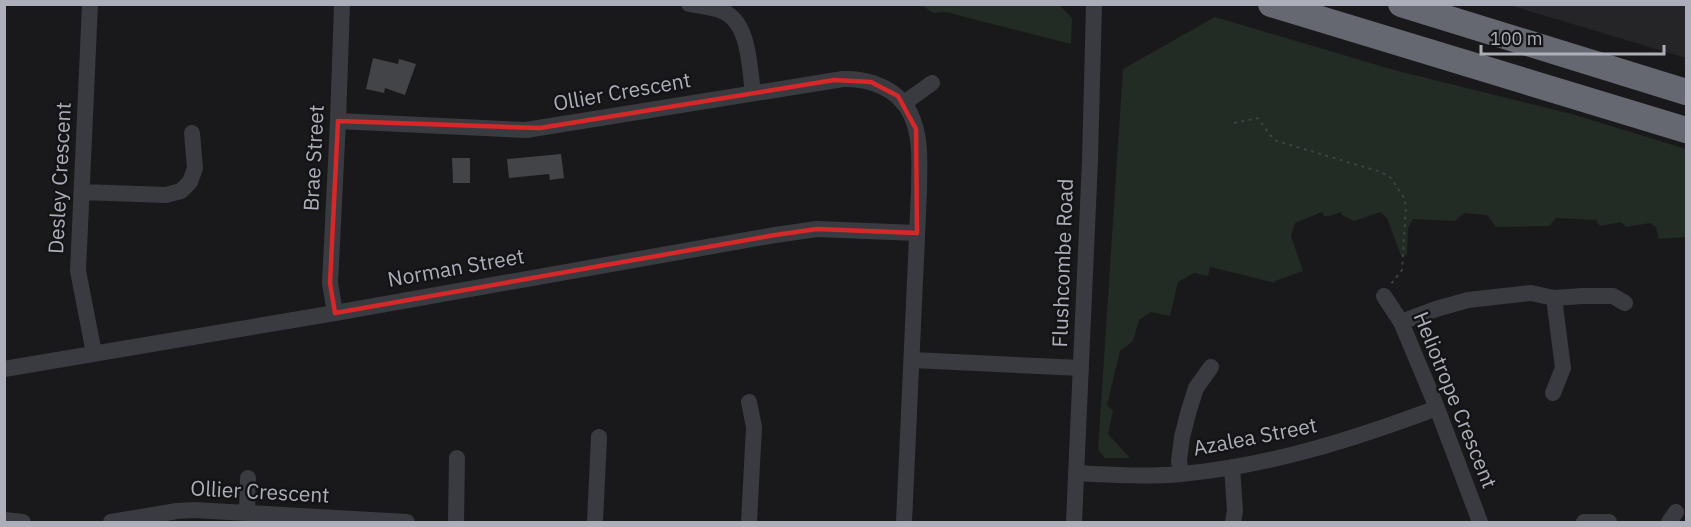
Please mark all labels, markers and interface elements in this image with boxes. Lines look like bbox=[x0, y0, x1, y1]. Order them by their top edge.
scale bar bbox=[1481, 18, 1664, 56]
text: 100 m bbox=[1490, 27, 1542, 50]
street label: Ollier Crescent bbox=[551, 65, 693, 117]
street label: Desley Crescent bbox=[41, 101, 77, 255]
street label: Brae Street bbox=[296, 104, 330, 212]
street label: Flushcombe Road bbox=[1045, 178, 1079, 348]
street label: Norman Street bbox=[385, 241, 526, 293]
street label: Heliotrope Crescent bbox=[1408, 307, 1504, 492]
street label: Azalea Street bbox=[1190, 410, 1319, 462]
street label: Ollier Crescent bbox=[190, 473, 330, 509]

